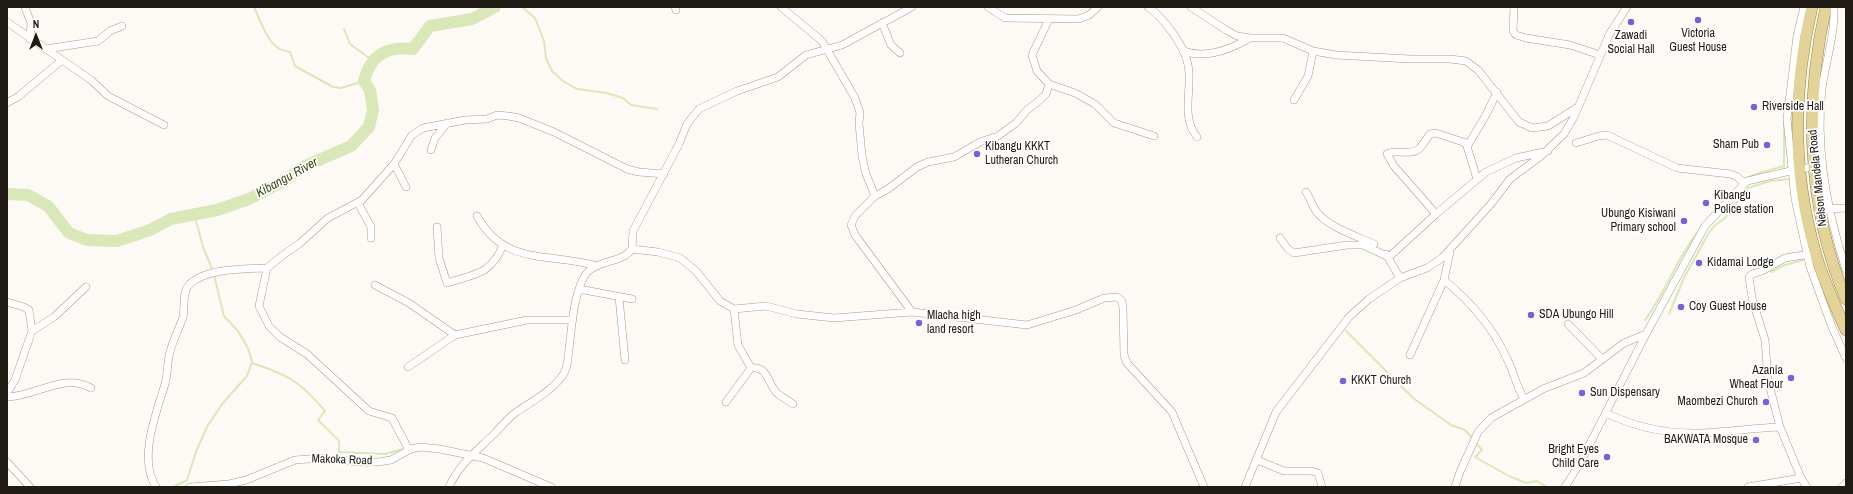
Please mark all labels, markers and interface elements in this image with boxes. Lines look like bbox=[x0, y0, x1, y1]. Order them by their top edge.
marker: Victoria Guest House bbox=[1693, 15, 1703, 25]
north arrow bbox=[16, 16, 56, 56]
text: N bbox=[33, 17, 39, 31]
marker: Zawadi Social Hall bbox=[1626, 17, 1636, 27]
place label: Victoria Guest House bbox=[1669, 27, 1727, 55]
place label: Zawadi Social Hall bbox=[1607, 29, 1655, 57]
place label: Riverside Hall bbox=[1762, 100, 1824, 114]
marker: Riverside Hall bbox=[1749, 102, 1759, 112]
street label: Nelson Mandela Road bbox=[1806, 129, 1830, 227]
place label: Sham Pub bbox=[1713, 138, 1759, 152]
place label: Kibangu KKKT Lutheran Church bbox=[985, 140, 1058, 168]
marker: Sham Pub bbox=[1762, 140, 1772, 150]
marker: Kibangu KKKT Lutheran Church bbox=[972, 149, 982, 159]
water label: Kibangu River bbox=[253, 155, 321, 201]
place label: Kibangu Police station bbox=[1714, 189, 1774, 217]
marker: Kibangu Police station bbox=[1701, 198, 1711, 208]
place label: Ubungo Kisiwani Primary school bbox=[1601, 207, 1676, 235]
marker: Ubungo Kisiwani Primary school bbox=[1679, 216, 1689, 226]
place label: Kidamai Lodge bbox=[1707, 256, 1774, 270]
marker: Kidamai Lodge bbox=[1694, 258, 1704, 268]
place label: Coy Guest House bbox=[1689, 300, 1767, 314]
marker: Coy Guest House bbox=[1676, 302, 1686, 312]
place label: SDA Ubungo Hill bbox=[1539, 308, 1613, 322]
place label: Mlacha high land resort bbox=[927, 309, 981, 337]
marker: SDA Ubungo Hill bbox=[1526, 310, 1536, 320]
marker: Mlacha high land resort bbox=[914, 318, 924, 328]
place label: Azania Wheat Flour bbox=[1729, 364, 1783, 392]
marker: Azania Wheat Flour bbox=[1786, 373, 1796, 383]
place label: KKKT Church bbox=[1351, 374, 1411, 388]
marker: KKKT Church bbox=[1338, 376, 1348, 386]
place label: Sun Dispensary bbox=[1590, 386, 1660, 400]
marker: Sun Dispensary bbox=[1577, 388, 1587, 398]
place label: Maombezi Church bbox=[1678, 395, 1758, 409]
marker: Maombezi Church bbox=[1761, 397, 1771, 407]
place label: BAKWATA Mosque bbox=[1664, 433, 1748, 447]
marker: BAKWATA Mosque bbox=[1751, 435, 1761, 445]
place label: Bright Eyes Child Care bbox=[1548, 443, 1599, 471]
street label: Makoka Road bbox=[311, 452, 373, 468]
marker: Bright Eyes Child Care bbox=[1602, 452, 1612, 462]

